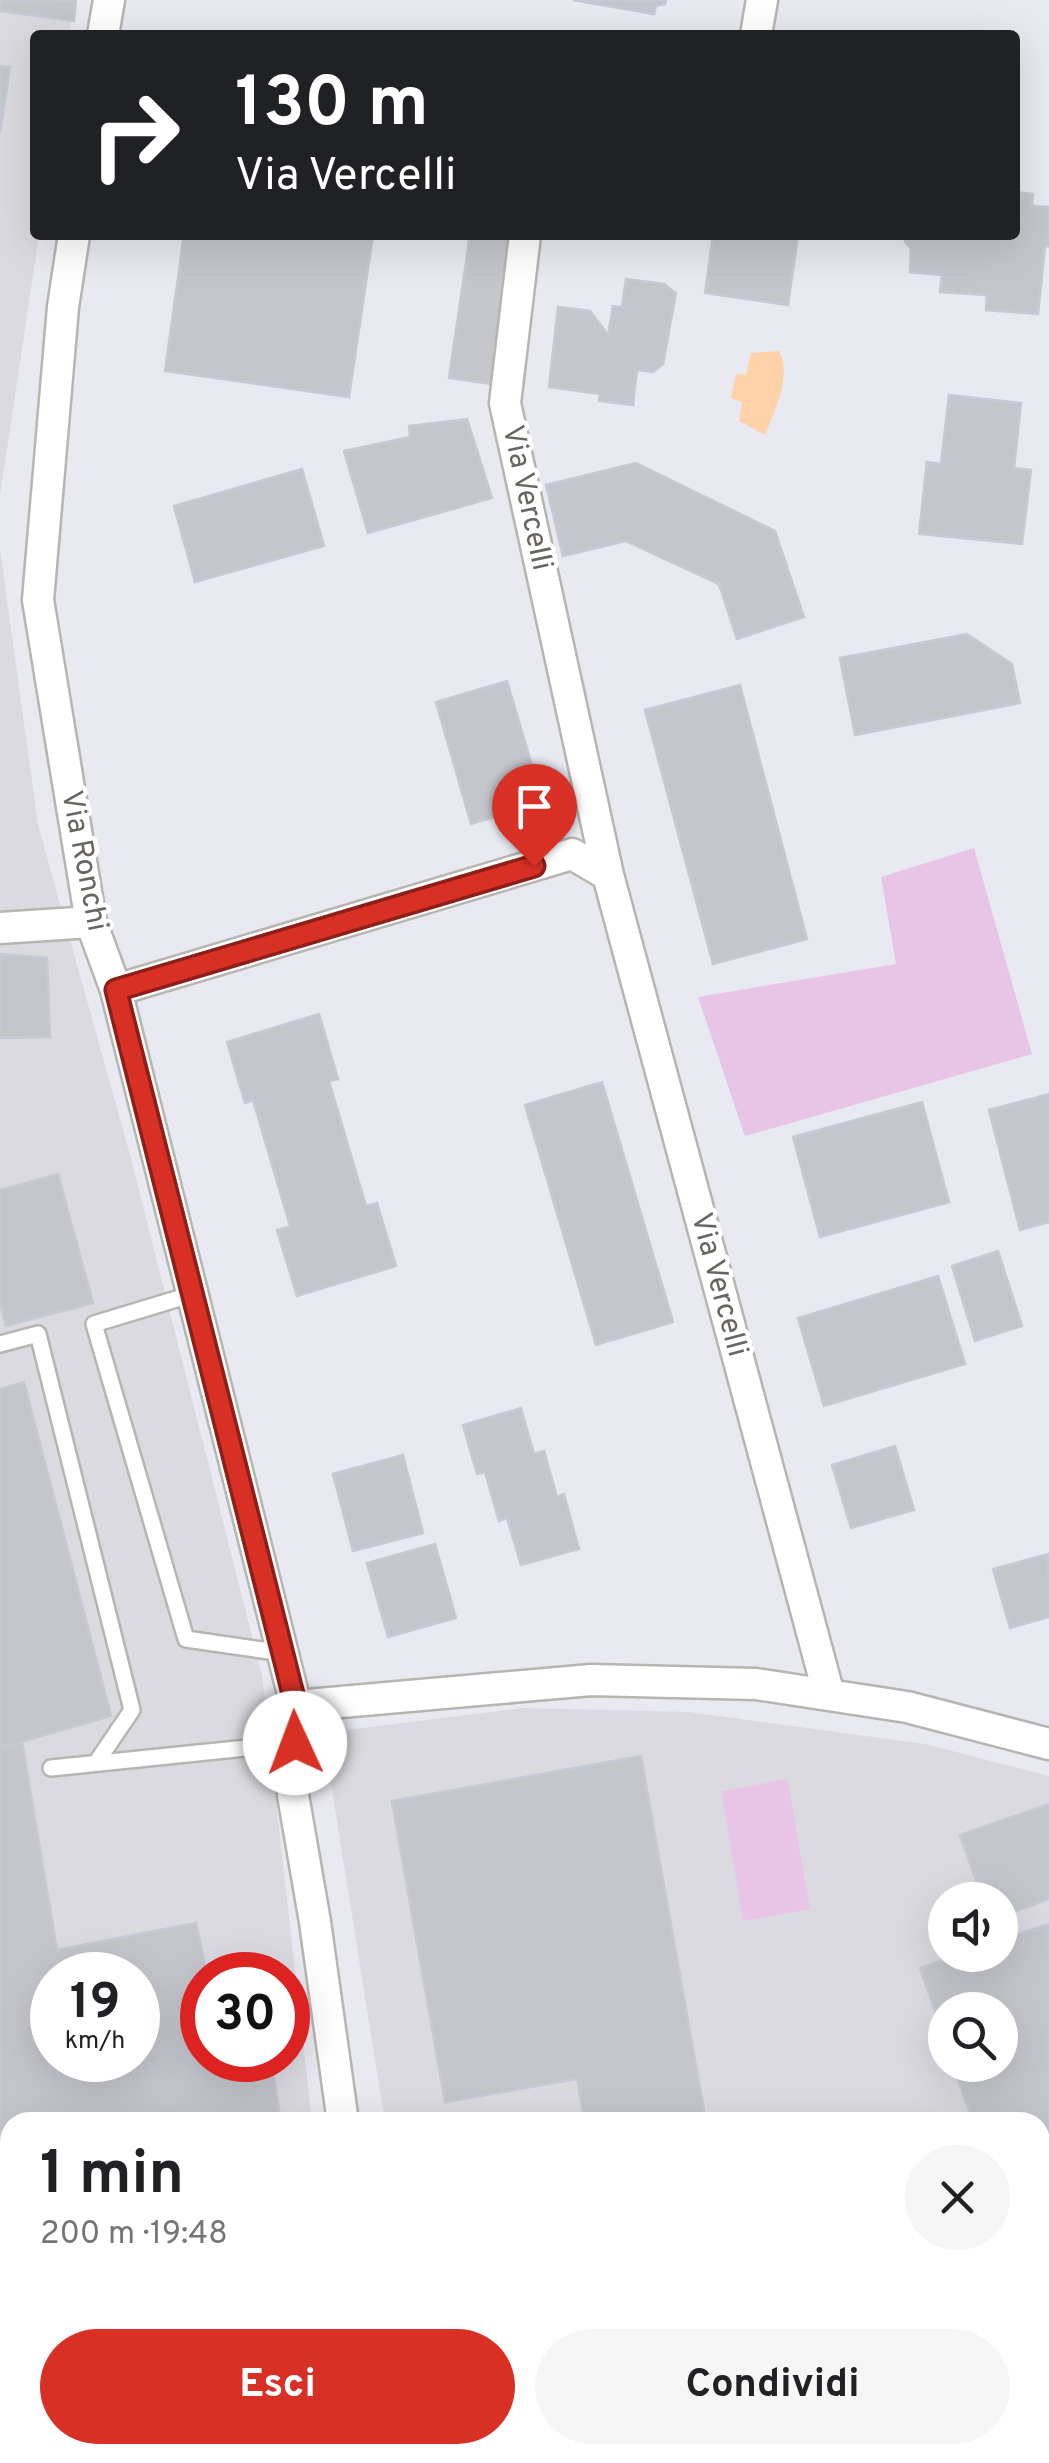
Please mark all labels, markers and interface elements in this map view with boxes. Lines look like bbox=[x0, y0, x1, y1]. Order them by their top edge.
text: 130 m bbox=[235, 62, 429, 151]
icon: right bbox=[70, 70, 200, 200]
text: Via Vercelli bbox=[235, 149, 456, 206]
street label: Via Vercelli bbox=[493, 422, 559, 574]
pin bbox=[492, 764, 577, 867]
icon: arrive bbox=[507, 779, 562, 834]
street label: Via Ronchi bbox=[51, 787, 115, 935]
street label: Via Vercelli bbox=[681, 1209, 755, 1361]
position arrow bbox=[243, 1691, 347, 1795]
map controls bbox=[928, 1882, 1018, 2082]
button: sound bbox=[928, 1882, 1018, 1972]
speed limit sign: 30 bbox=[180, 1952, 310, 2082]
text: 19 bbox=[70, 1973, 120, 2036]
button: search bbox=[928, 1992, 1018, 2082]
text: km/h bbox=[65, 2026, 125, 2058]
text: 1 min bbox=[40, 2139, 184, 2215]
button: close bbox=[905, 2145, 1010, 2250]
text: 200 m · 19:48 bbox=[40, 2215, 228, 2255]
button: Esci bbox=[40, 2329, 515, 2444]
button: Condividi bbox=[535, 2329, 1010, 2444]

